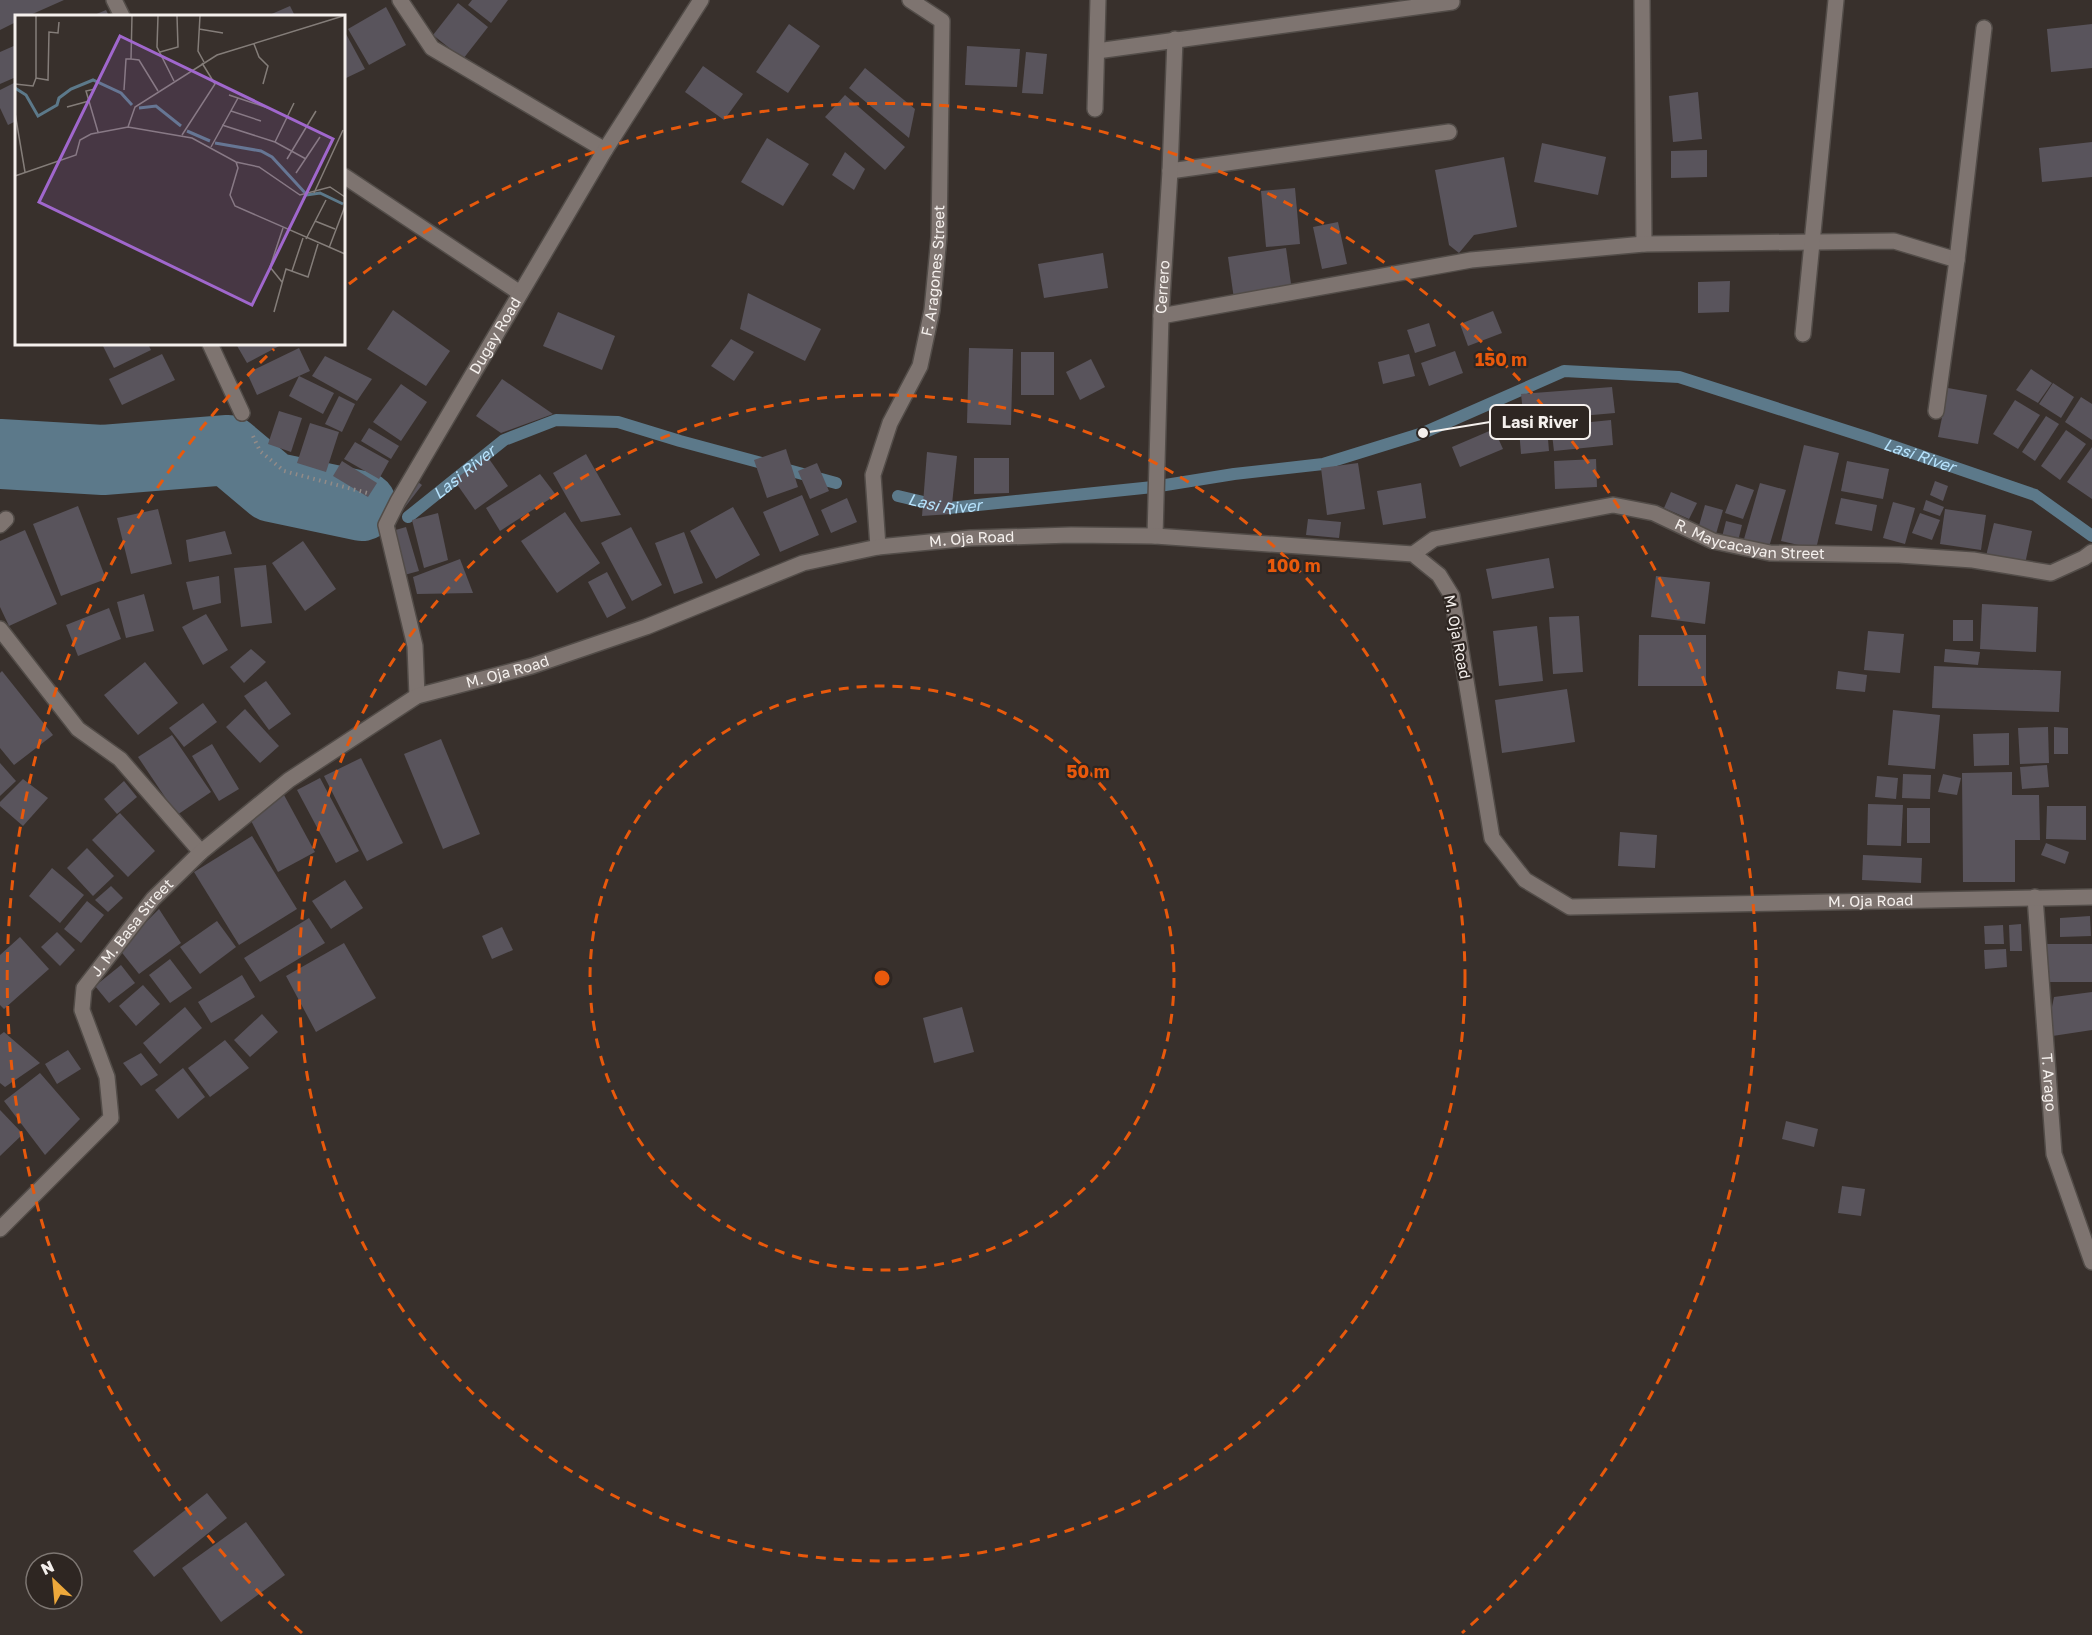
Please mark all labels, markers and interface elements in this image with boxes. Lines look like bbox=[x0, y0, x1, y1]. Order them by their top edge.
inset map bbox=[15, 15, 345, 345]
street label: F. Aragones Street bbox=[917, 205, 947, 338]
street label: Cerrero bbox=[1151, 260, 1172, 315]
street label: Dugay Road bbox=[465, 294, 524, 377]
text: 150 m bbox=[1475, 348, 1527, 370]
callout: Lasi River bbox=[1490, 405, 1590, 439]
text: Lasi River bbox=[1502, 412, 1578, 432]
water label: Lasi River bbox=[1881, 434, 1961, 478]
water label: Lasi River bbox=[429, 439, 502, 503]
water label: Lasi River bbox=[906, 489, 985, 519]
street label: R. Maycacayan Street bbox=[1672, 514, 1825, 562]
street label: M. Oja Road bbox=[928, 527, 1015, 550]
text: 100 m bbox=[1268, 554, 1320, 576]
street label: M. Oja Road bbox=[1441, 593, 1475, 680]
street label: M. Oja Road bbox=[464, 651, 551, 691]
text: 50 m bbox=[1067, 760, 1109, 782]
street label: J. M. Basa Street bbox=[86, 874, 176, 980]
street label: M. Oja Road bbox=[1828, 890, 1913, 910]
centre of rings bbox=[872, 968, 892, 988]
street label: T. Arago bbox=[2039, 1053, 2061, 1112]
north arrow bbox=[24, 1551, 84, 1611]
text: N bbox=[38, 1556, 57, 1579]

